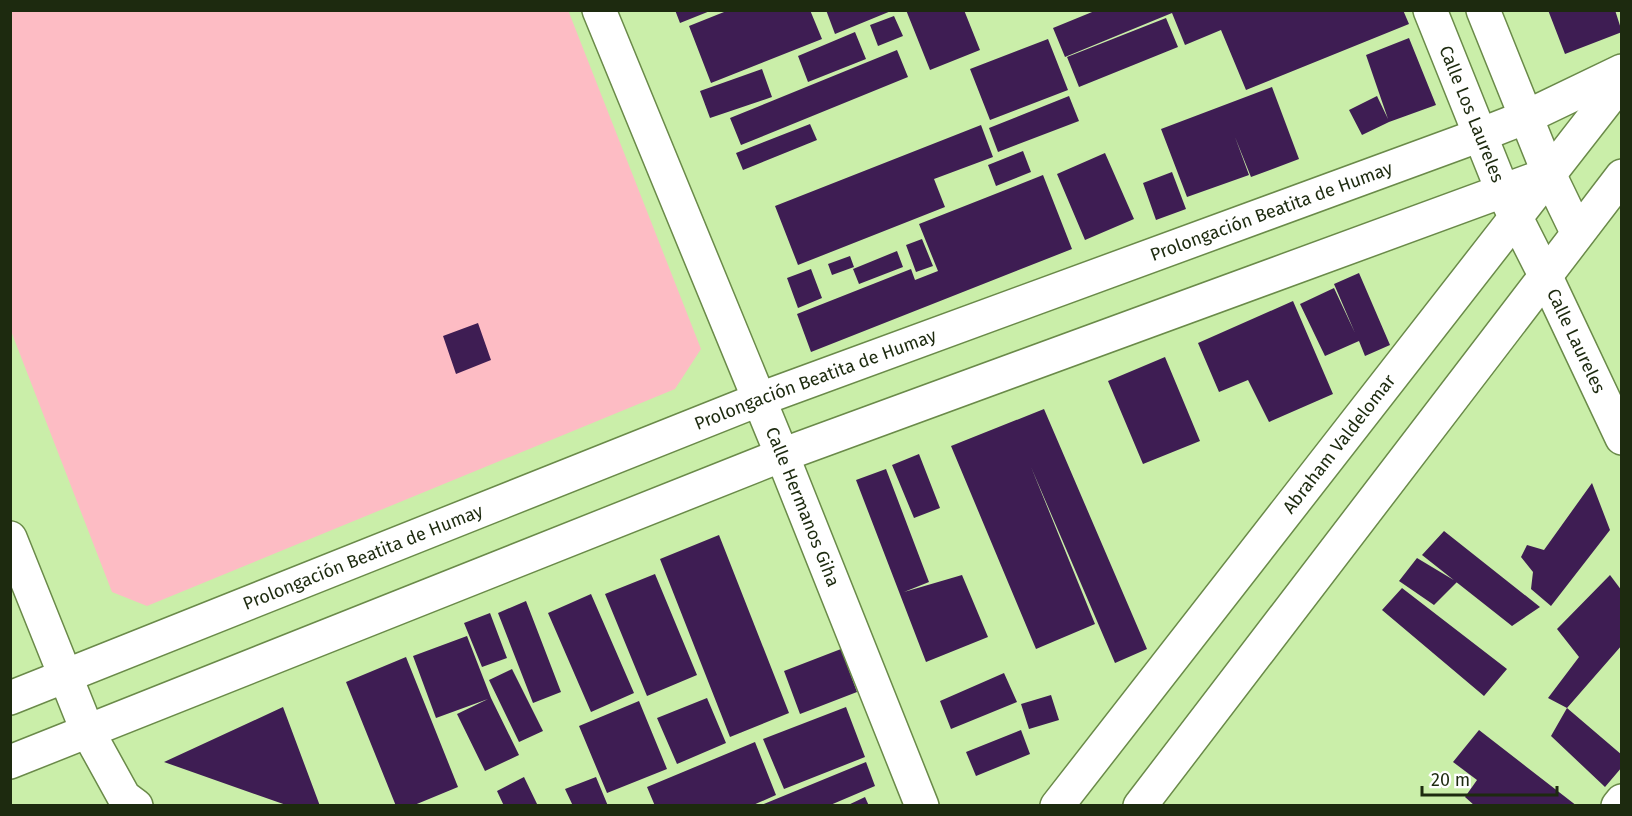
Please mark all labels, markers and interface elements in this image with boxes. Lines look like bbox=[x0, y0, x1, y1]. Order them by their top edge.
street label: Calle Los Laureles bbox=[1434, 42, 1509, 186]
street label: Prolongación Beatita de Humay bbox=[1147, 157, 1396, 266]
street label: Calle Laureles bbox=[1542, 285, 1610, 397]
street label: Prolongación Beatita de Humay bbox=[691, 324, 939, 435]
street label: Abraham Valdelomar bbox=[1278, 370, 1400, 518]
street label: Calle Hermanos Giha bbox=[761, 424, 844, 590]
street label: Prolongación Beatita de Humay bbox=[240, 500, 486, 615]
scale bar bbox=[1422, 759, 1557, 797]
text: 20 m bbox=[1431, 769, 1470, 791]

